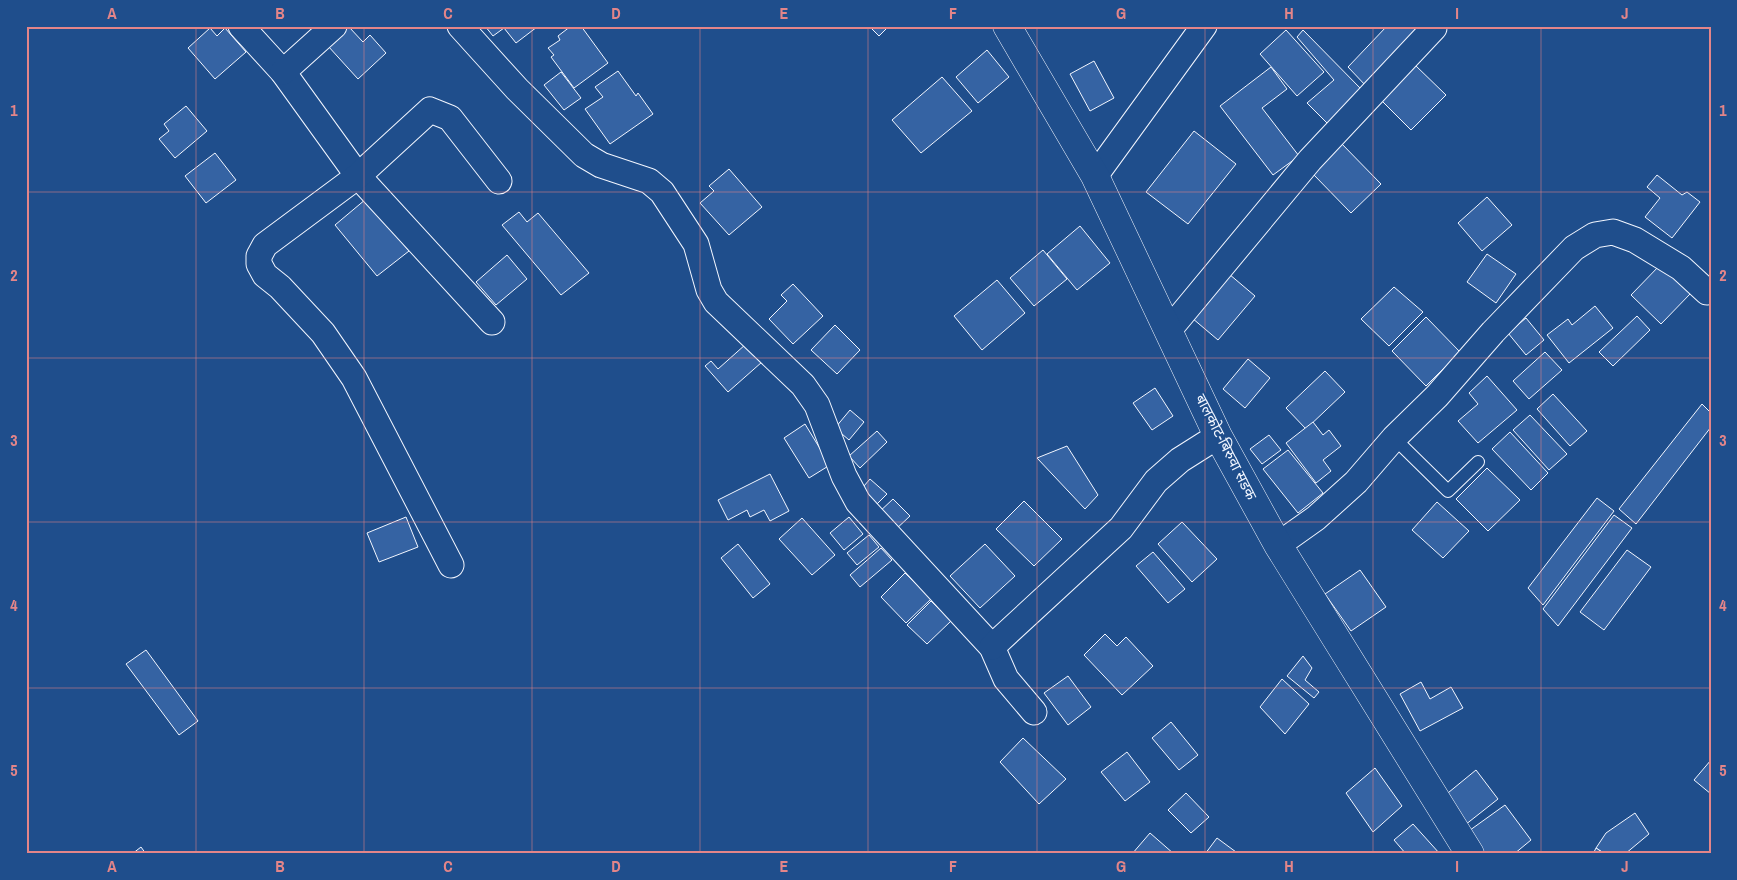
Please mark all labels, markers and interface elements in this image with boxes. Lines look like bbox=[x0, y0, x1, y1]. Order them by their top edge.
text: A bbox=[107, 2, 117, 24]
text: B bbox=[275, 2, 285, 24]
text: C bbox=[443, 2, 453, 24]
text: D bbox=[611, 2, 621, 24]
text: E bbox=[780, 2, 789, 24]
text: F bbox=[949, 2, 957, 24]
text: G bbox=[1116, 2, 1126, 24]
text: H bbox=[1284, 2, 1294, 24]
text: I bbox=[1455, 2, 1459, 24]
text: J bbox=[1621, 2, 1629, 24]
text: 1 bbox=[10, 99, 18, 121]
text: 1 bbox=[1719, 99, 1727, 121]
text: 2 bbox=[10, 264, 18, 286]
text: 2 bbox=[1719, 264, 1727, 286]
street label: बालकोट-बिरुवा सडक bbox=[1191, 390, 1262, 504]
text: 3 bbox=[10, 429, 18, 451]
text: 3 bbox=[1719, 429, 1727, 451]
text: 4 bbox=[10, 594, 18, 616]
text: 4 bbox=[1719, 594, 1727, 616]
text: 5 bbox=[10, 759, 18, 781]
text: 5 bbox=[1719, 759, 1727, 781]
text: A bbox=[107, 855, 117, 877]
text: B bbox=[275, 855, 285, 877]
text: C bbox=[443, 855, 453, 877]
text: D bbox=[611, 855, 621, 877]
text: E bbox=[780, 855, 789, 877]
text: F bbox=[949, 855, 957, 877]
text: G bbox=[1116, 855, 1126, 877]
text: H bbox=[1284, 855, 1294, 877]
text: I bbox=[1455, 855, 1459, 877]
text: J bbox=[1621, 855, 1629, 877]

